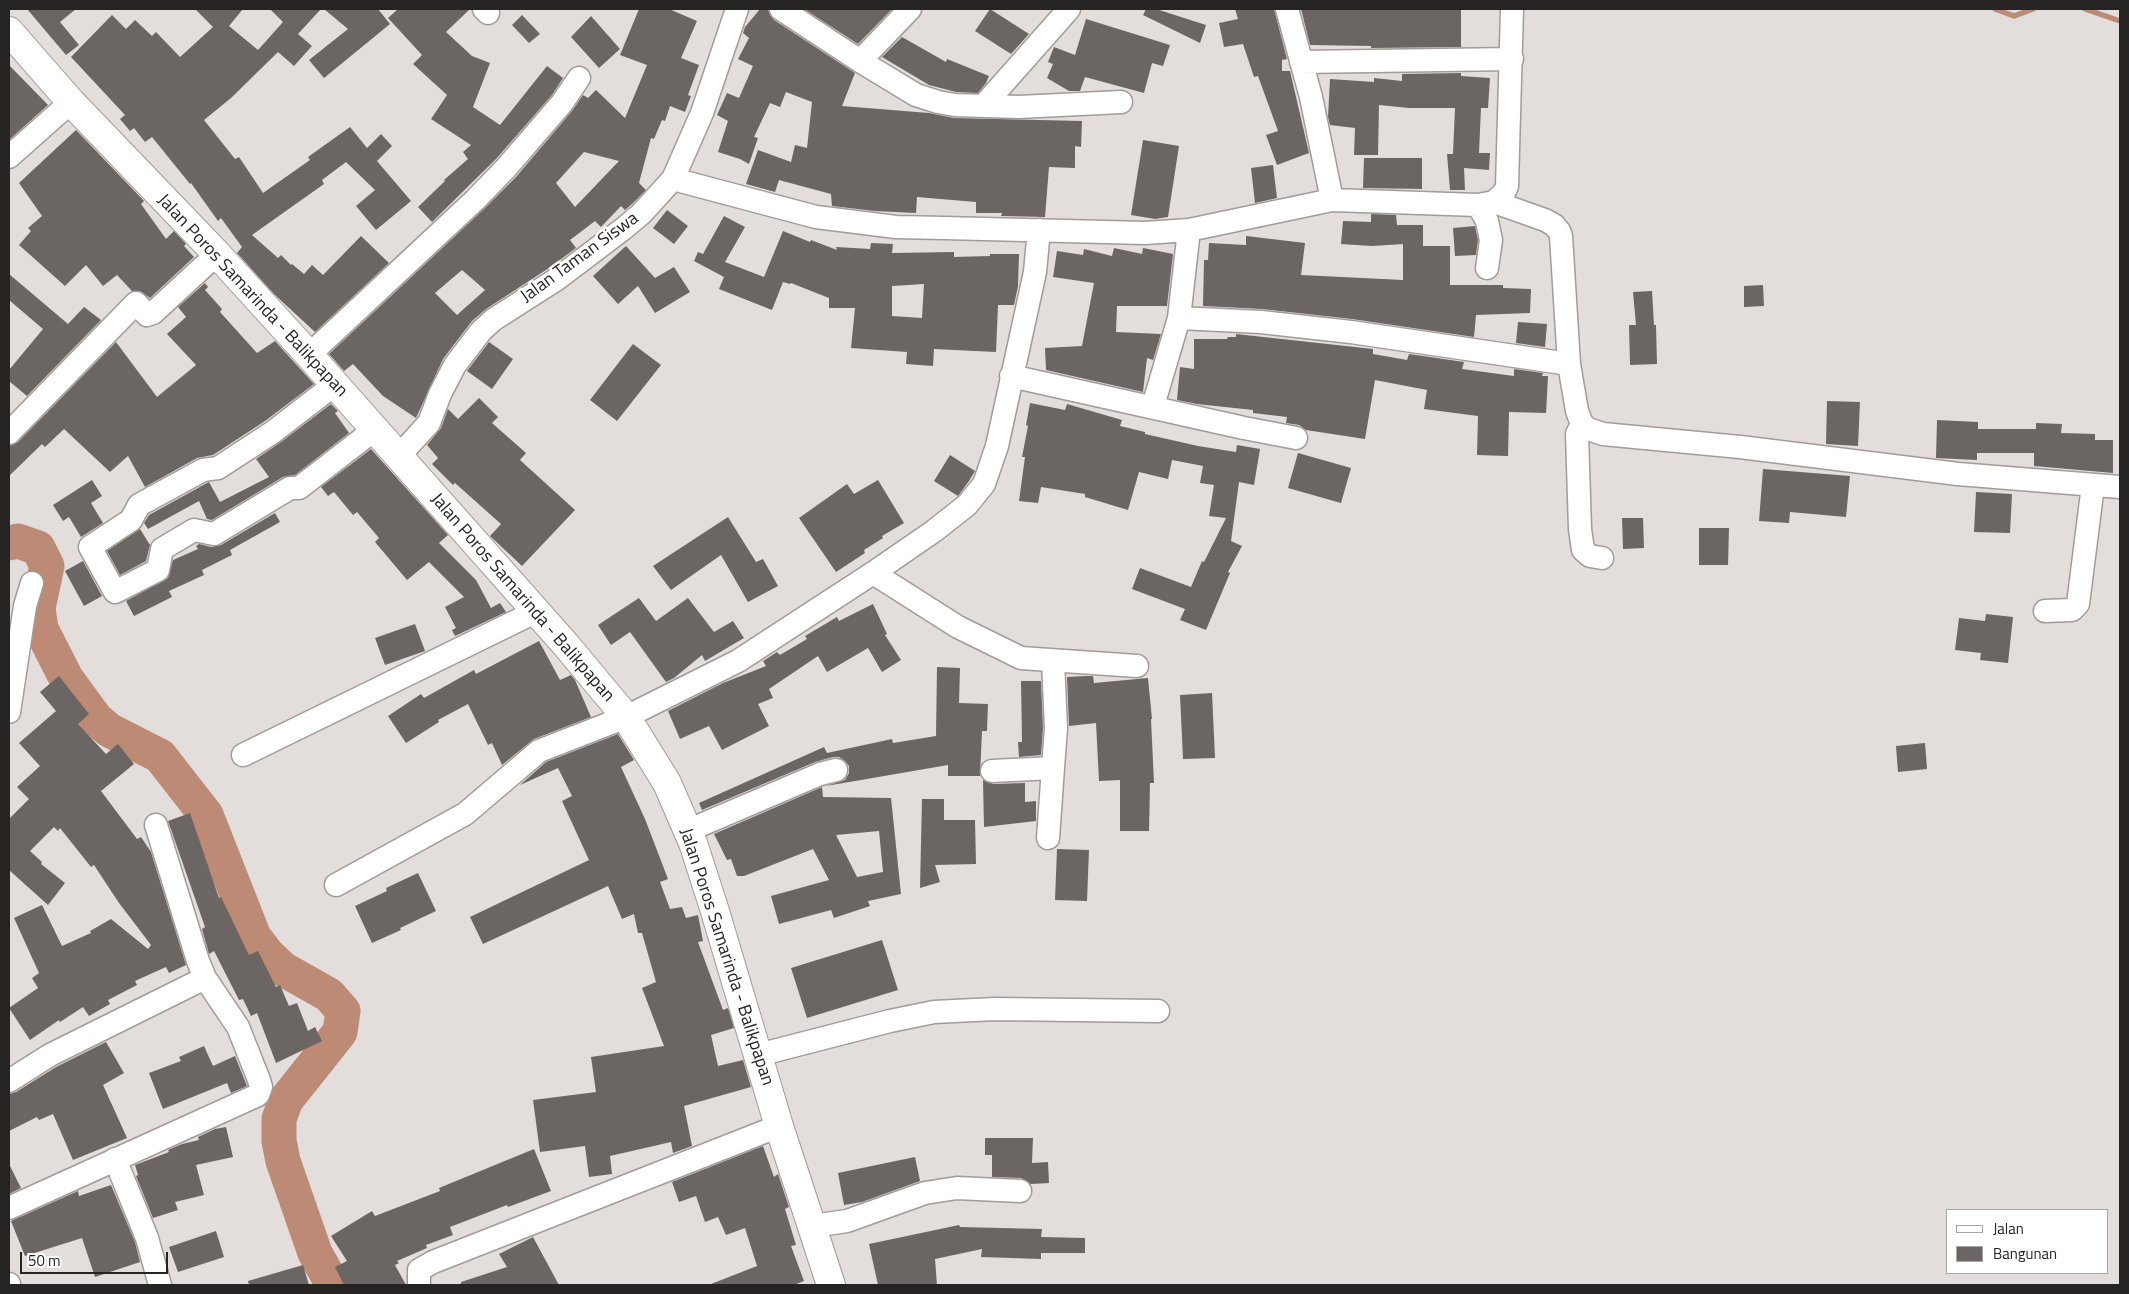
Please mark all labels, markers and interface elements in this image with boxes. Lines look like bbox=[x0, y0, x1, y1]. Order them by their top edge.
street label: Jalan Poros Samarinda - Balikpapan bbox=[152, 190, 352, 402]
street label: Jalan Taman Siswa bbox=[517, 208, 643, 308]
street label: Jalan Poros Samarinda - Balikpapan bbox=[425, 489, 619, 707]
street label: Jalan Poros Samarinda - Balikpapan bbox=[674, 825, 778, 1089]
legend bbox=[1946, 1209, 2109, 1274]
text: Jalan bbox=[1993, 1217, 2024, 1240]
scale bar bbox=[22, 1242, 170, 1274]
text: Bangunan bbox=[1993, 1242, 2057, 1265]
text: 50 m bbox=[28, 1249, 61, 1272]

